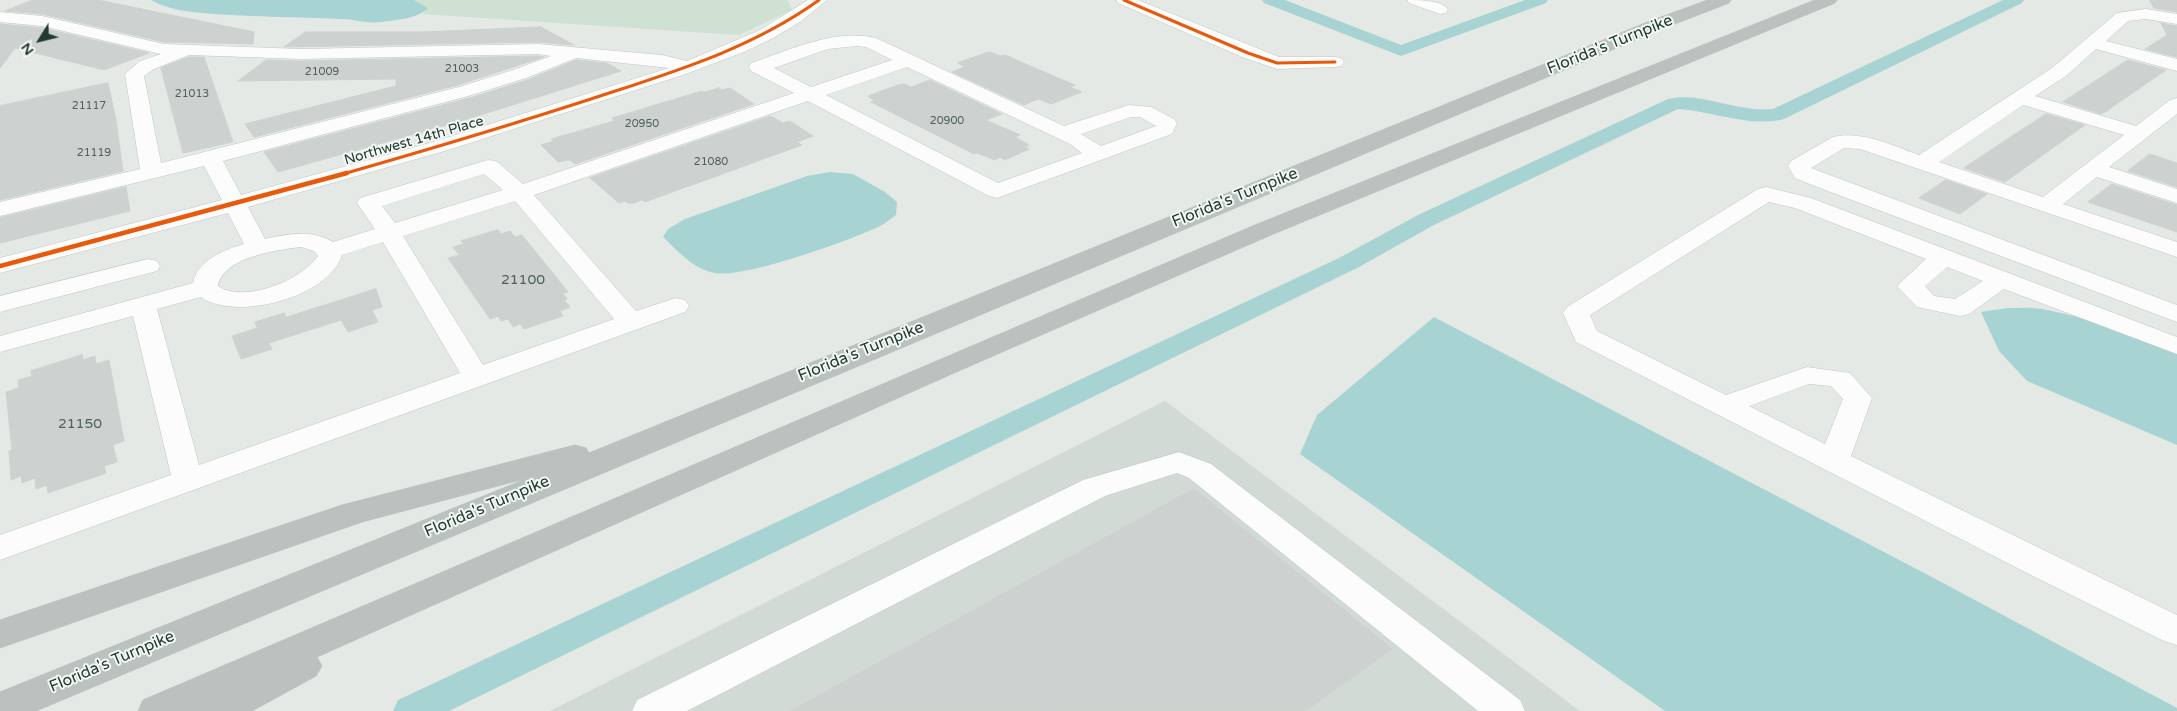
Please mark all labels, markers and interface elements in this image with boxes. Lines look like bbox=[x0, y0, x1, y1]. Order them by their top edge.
street label: Florida's Turnpike bbox=[1544, 11, 1676, 79]
north arrow bbox=[15, 15, 65, 65]
text: N bbox=[17, 40, 38, 59]
house number: 21003 bbox=[445, 62, 479, 76]
house number: 21009 bbox=[305, 65, 339, 79]
house number: 21013 bbox=[175, 87, 209, 101]
house number: 21117 bbox=[72, 99, 106, 113]
street label: Northwest 14th Place bbox=[342, 113, 486, 169]
house number: 20900 bbox=[930, 114, 964, 128]
house number: 20950 bbox=[625, 117, 659, 131]
house number: 21119 bbox=[77, 146, 111, 160]
house number: 21080 bbox=[694, 155, 728, 169]
street label: Florida's Turnpike bbox=[1169, 164, 1301, 232]
house number: 21100 bbox=[501, 272, 545, 288]
street label: Florida's Turnpike bbox=[795, 318, 927, 386]
house number: 21150 bbox=[58, 416, 102, 432]
street label: Florida's Turnpike bbox=[422, 472, 552, 542]
street label: Florida's Turnpike bbox=[47, 627, 177, 697]

